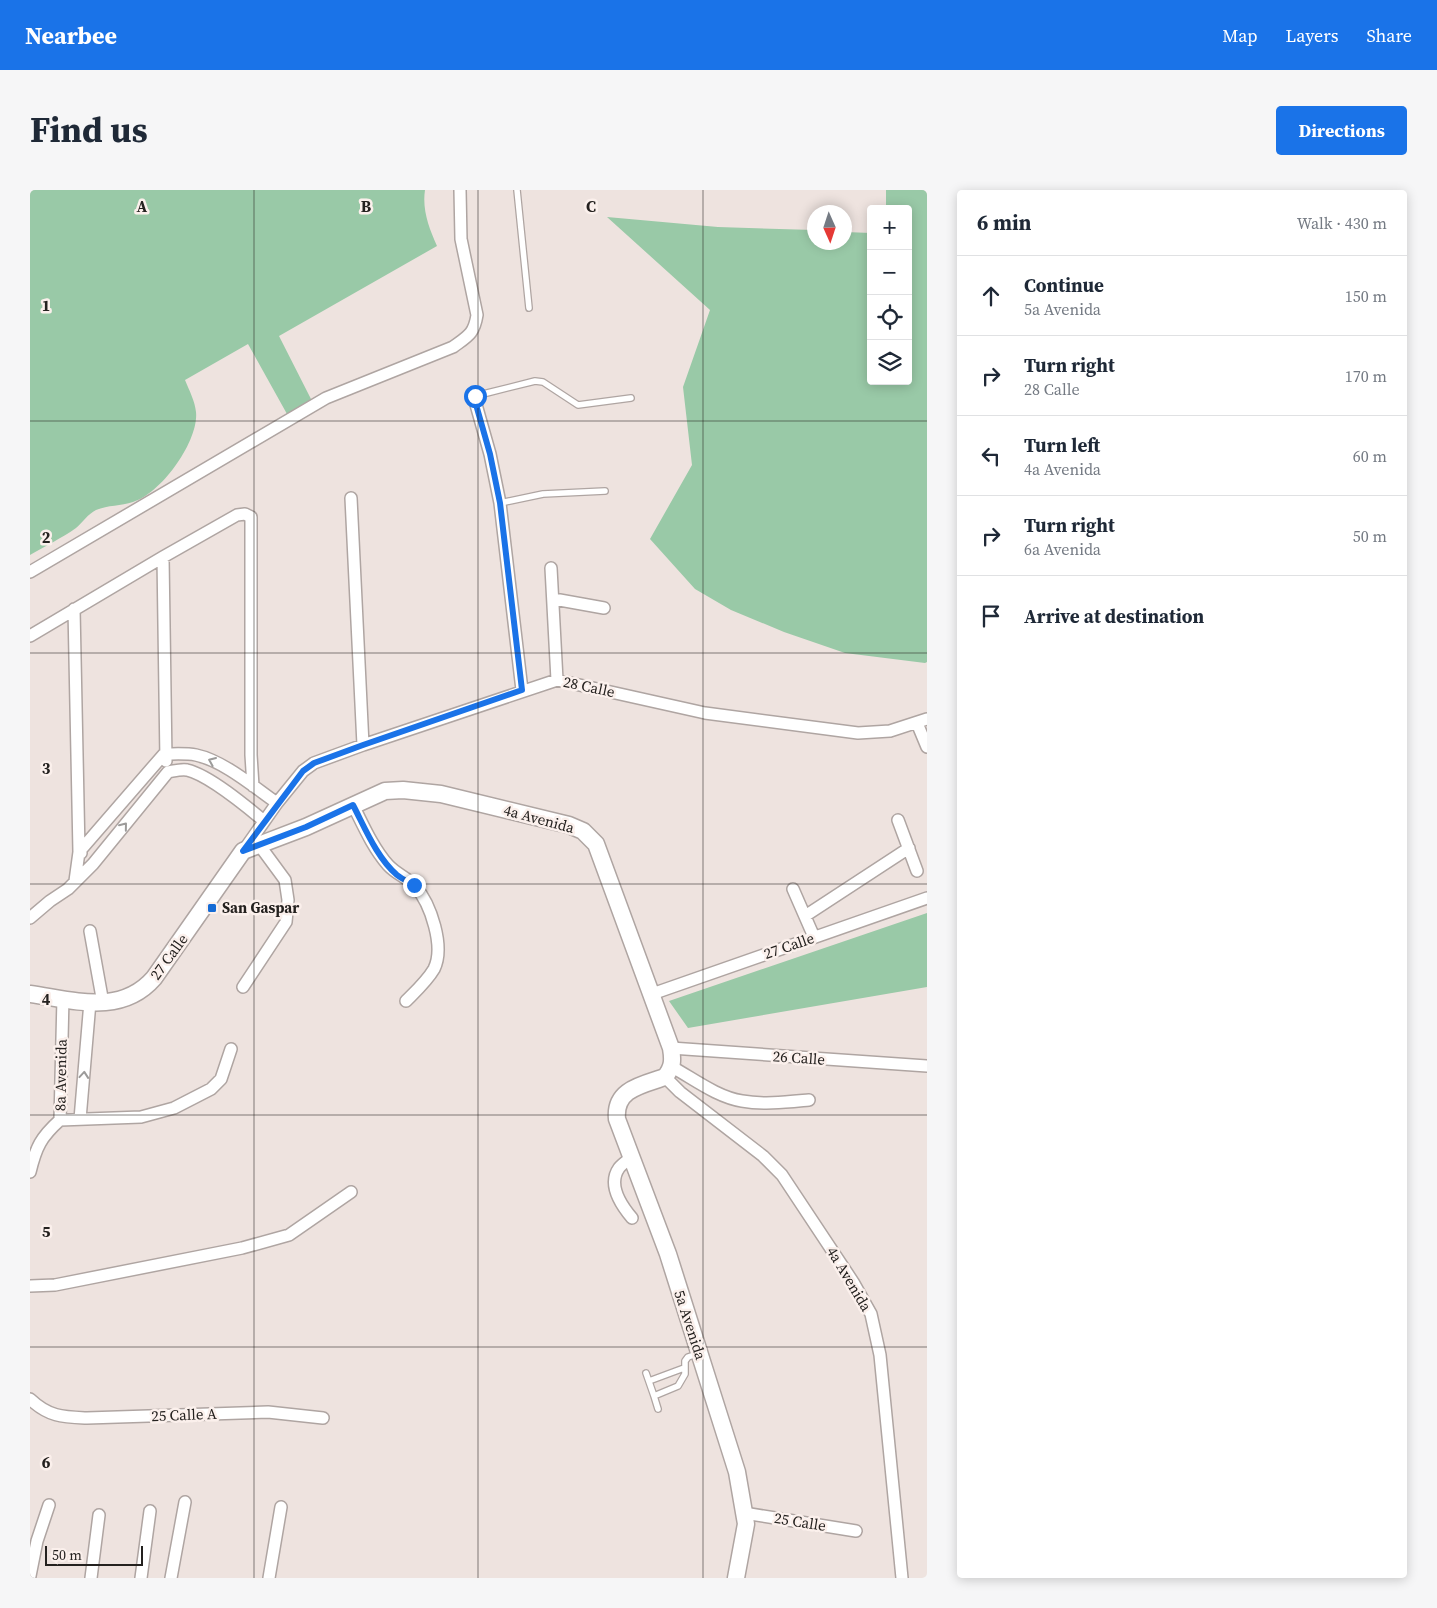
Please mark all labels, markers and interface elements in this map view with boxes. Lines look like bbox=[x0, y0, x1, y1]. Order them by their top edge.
text: Nearbee bbox=[25, 19, 117, 52]
text: Map bbox=[1222, 23, 1257, 48]
text: Layers bbox=[1285, 23, 1338, 48]
text: Share bbox=[1366, 23, 1412, 48]
text: Find us bbox=[30, 106, 148, 154]
button: Directions bbox=[1276, 106, 1407, 155]
text: A bbox=[137, 195, 148, 217]
text: B bbox=[361, 195, 372, 217]
text: C bbox=[586, 195, 596, 217]
north arrow bbox=[807, 205, 852, 250]
map controls bbox=[867, 205, 912, 385]
button: + bbox=[867, 205, 912, 250]
text: 6 min bbox=[977, 208, 1032, 237]
text: Walk · 430 m bbox=[1297, 212, 1387, 234]
button: − bbox=[867, 250, 912, 295]
text: Continue bbox=[1024, 272, 1104, 298]
icon: ahead bbox=[977, 282, 1005, 310]
text: 150 m bbox=[1345, 285, 1387, 307]
text: 1 bbox=[42, 294, 50, 316]
button: locate bbox=[867, 295, 912, 340]
text: 5a Avenida bbox=[1024, 298, 1101, 320]
button: layers bbox=[867, 340, 912, 385]
text: Turn right bbox=[1024, 352, 1115, 378]
icon: right bbox=[977, 362, 1005, 390]
text: 170 m bbox=[1345, 365, 1387, 387]
text: 28 Calle bbox=[1024, 378, 1080, 400]
route start bbox=[464, 385, 487, 408]
text: Turn left bbox=[1024, 432, 1100, 458]
icon: left bbox=[977, 442, 1005, 470]
text: 60 m bbox=[1353, 445, 1387, 467]
text: 4a Avenida bbox=[1024, 458, 1101, 480]
text: Turn right bbox=[1024, 512, 1115, 538]
icon: right bbox=[977, 522, 1005, 550]
text: 50 m bbox=[1353, 525, 1387, 547]
text: 2 bbox=[42, 526, 51, 548]
text: 6a Avenida bbox=[1024, 538, 1101, 560]
icon: arrive bbox=[977, 602, 1005, 630]
text: Arrive at destination bbox=[1024, 603, 1204, 629]
street label: 28 Calle bbox=[561, 671, 617, 702]
one-way arrow bbox=[208, 756, 217, 767]
text: 3 bbox=[42, 757, 51, 779]
street label: 4a Avenida bbox=[502, 799, 577, 838]
one-way arrow bbox=[118, 823, 127, 832]
route end bbox=[403, 874, 426, 897]
place label: San Gaspar bbox=[222, 897, 299, 918]
marker: San Gaspar bbox=[206, 902, 218, 914]
street label: 27 Calle bbox=[761, 927, 817, 964]
street label: 27 Calle bbox=[145, 929, 193, 984]
text: 4 bbox=[42, 988, 51, 1010]
street label: 8a Avenida bbox=[49, 1038, 72, 1111]
street label: 26 Calle bbox=[772, 1045, 826, 1070]
one-way arrow bbox=[78, 1070, 89, 1078]
text: 5 bbox=[42, 1220, 51, 1242]
street label: 4a Avenida bbox=[822, 1242, 877, 1315]
street label: 5a Avenida bbox=[669, 1287, 712, 1363]
street label: 25 Calle A bbox=[151, 1403, 217, 1426]
text: 6 bbox=[42, 1451, 51, 1473]
street label: 25 Calle bbox=[773, 1507, 828, 1536]
scale bar bbox=[45, 1543, 142, 1566]
text: 50 m bbox=[52, 1545, 82, 1565]

